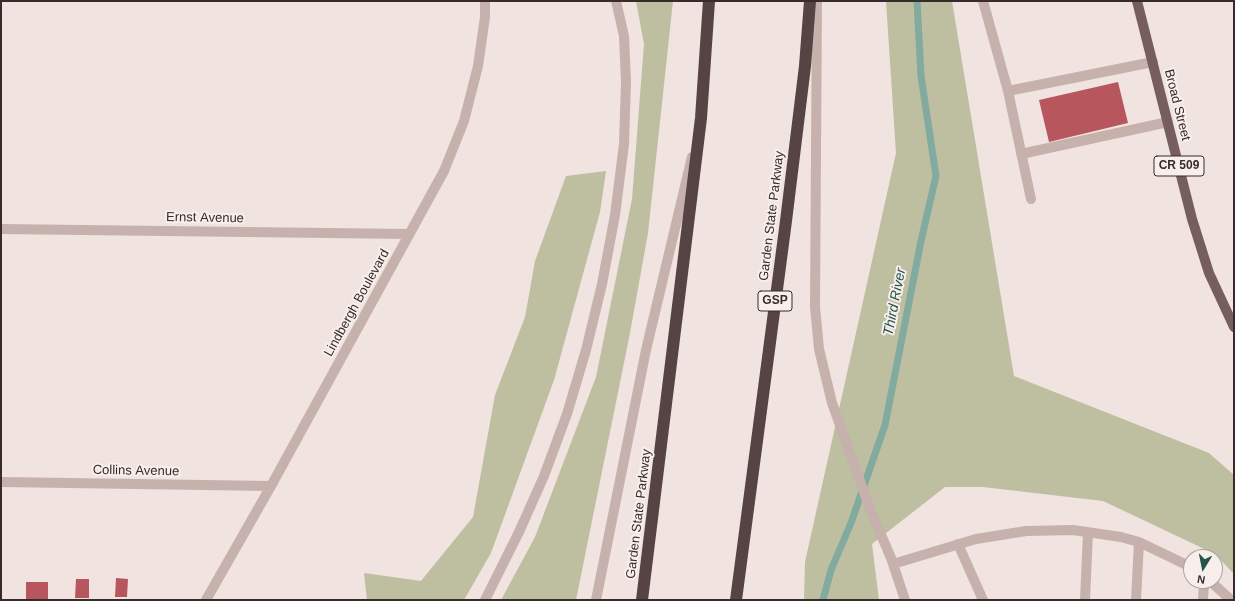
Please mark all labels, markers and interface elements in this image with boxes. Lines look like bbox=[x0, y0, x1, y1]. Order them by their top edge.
street label: Broad Street bbox=[1161, 68, 1193, 142]
street label: Garden State Parkway bbox=[756, 150, 788, 282]
road number: CR 509 bbox=[1154, 156, 1204, 176]
street label: Ernst Avenue bbox=[166, 210, 244, 226]
street label: Lindbergh Boulevard bbox=[321, 247, 393, 359]
water label: Third River bbox=[880, 267, 910, 337]
road number: GSP bbox=[758, 291, 792, 311]
street label: Garden State Parkway bbox=[623, 448, 655, 580]
street label: Collins Avenue bbox=[93, 462, 179, 480]
north arrow bbox=[1183, 549, 1223, 589]
text: N bbox=[1196, 573, 1206, 586]

